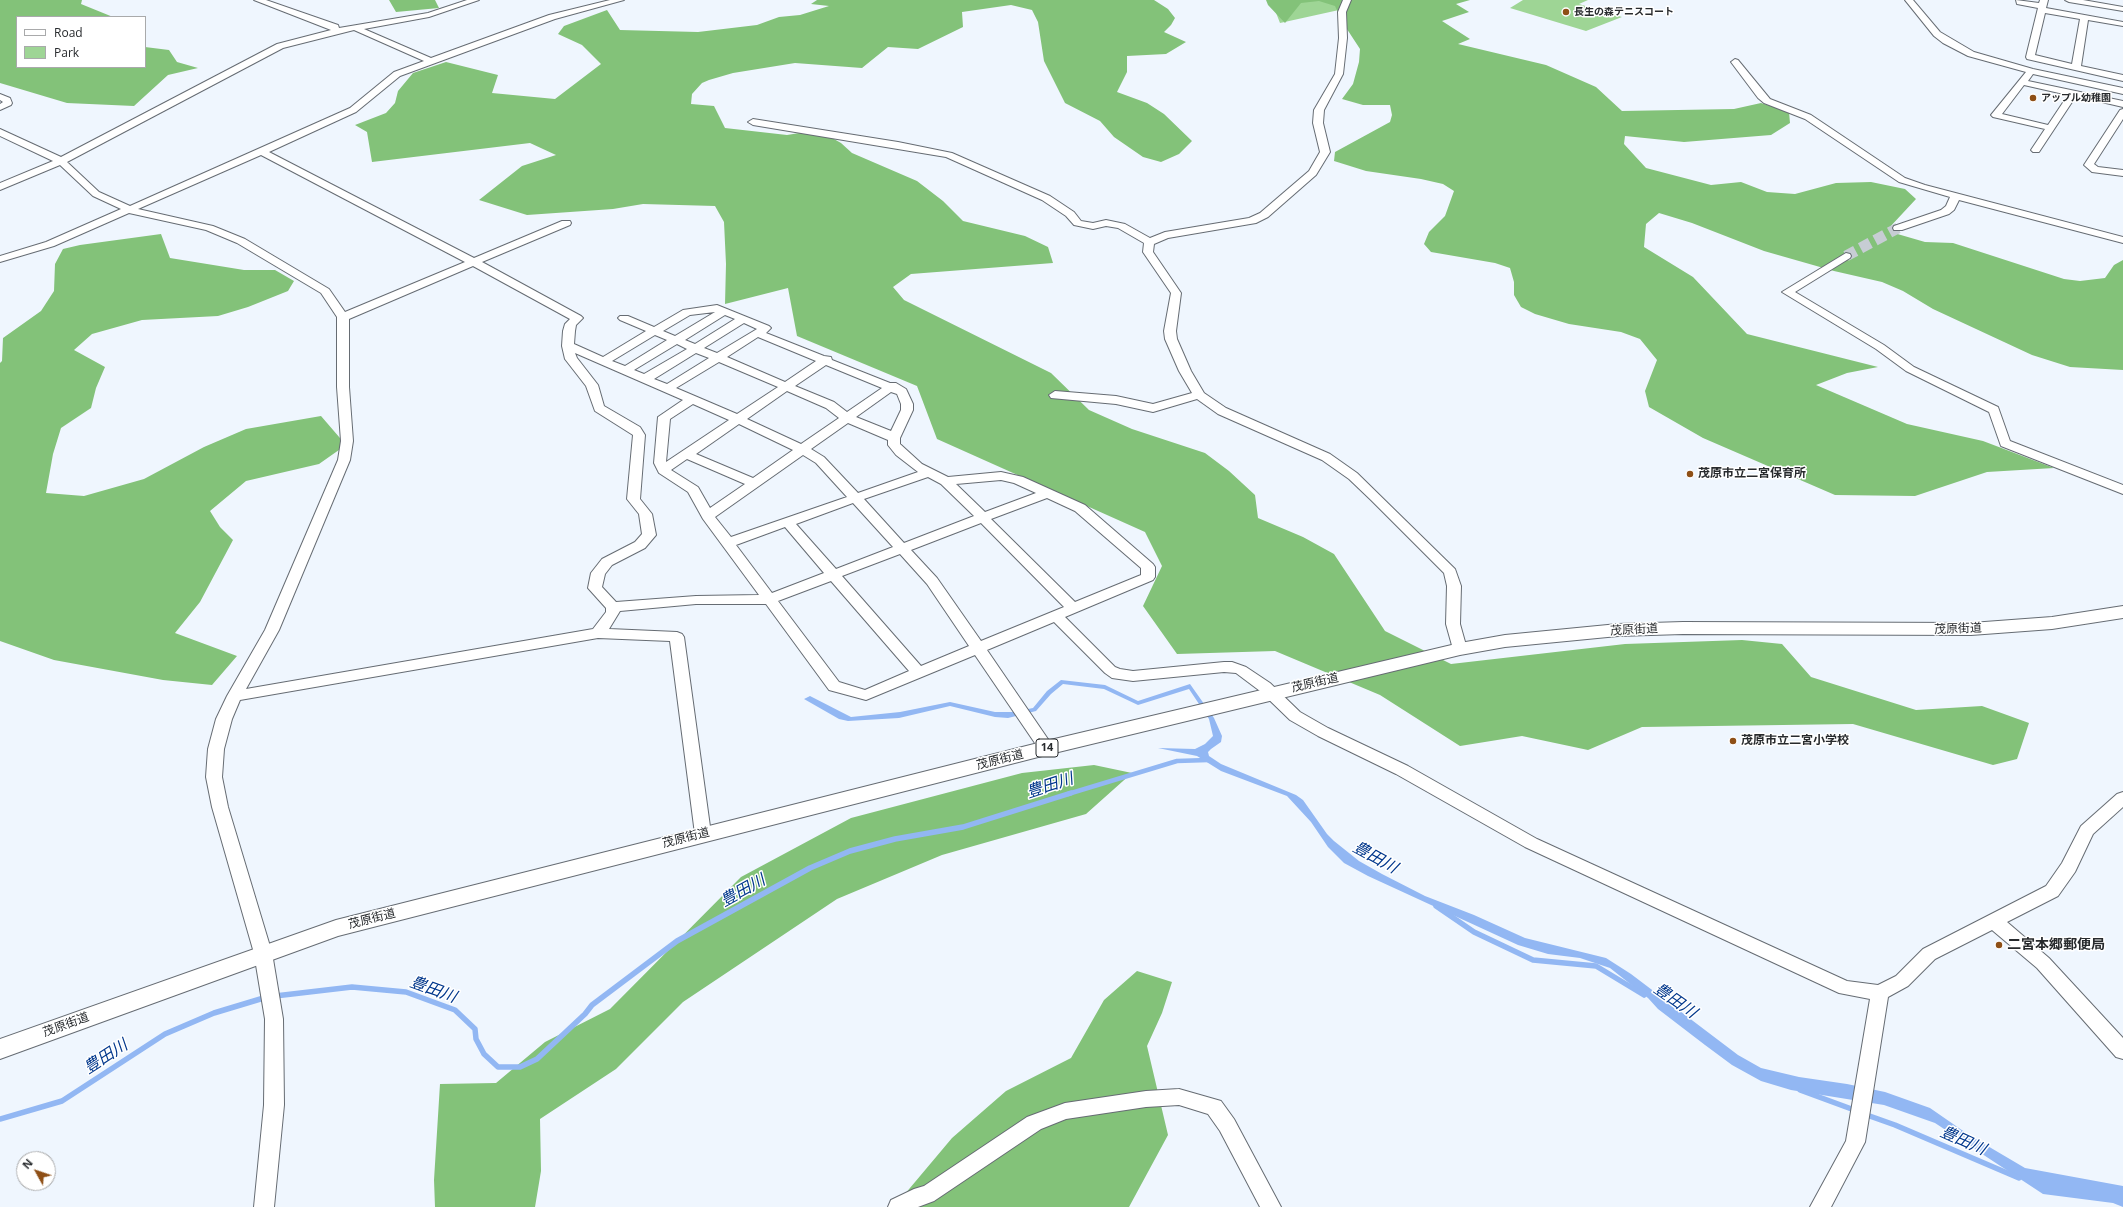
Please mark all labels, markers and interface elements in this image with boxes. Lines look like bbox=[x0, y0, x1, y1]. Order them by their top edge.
place label: 長生の森テニスコート bbox=[1574, 6, 1674, 18]
marker: 長生の森テニスコート bbox=[1561, 7, 1571, 17]
legend bbox=[16, 16, 146, 68]
text: Road bbox=[54, 24, 83, 41]
text: Park bbox=[54, 44, 79, 61]
place label: アップル幼稚園 bbox=[2041, 92, 2111, 104]
marker: アップル幼稚園 bbox=[2028, 93, 2038, 103]
place label: 茂原市立二宮保育所 bbox=[1698, 467, 1806, 481]
marker: 茂原市立二宮保育所 bbox=[1685, 469, 1695, 479]
street label: 茂原街道 bbox=[1934, 621, 1982, 637]
street label: 茂原街道 bbox=[1610, 622, 1658, 638]
street label: 茂原街道 bbox=[1290, 671, 1340, 695]
place label: 茂原市立二宮小学校 bbox=[1741, 734, 1849, 748]
marker: 茂原市立二宮小学校 bbox=[1728, 736, 1738, 746]
road number: 14 bbox=[1036, 739, 1058, 757]
street label: 茂原街道 bbox=[975, 747, 1025, 773]
water label: 豊田川 bbox=[1024, 769, 1076, 803]
street label: 茂原街道 bbox=[661, 825, 711, 851]
water label: 豊田川 bbox=[1349, 838, 1401, 878]
water label: 豊田川 bbox=[717, 871, 769, 911]
street label: 茂原街道 bbox=[347, 906, 397, 932]
place label: 二宮本郷郵便局 bbox=[2007, 937, 2105, 953]
marker: 二宮本郷郵便局 bbox=[1994, 940, 2004, 950]
water label: 豊田川 bbox=[407, 973, 459, 1007]
water label: 豊田川 bbox=[1650, 979, 1700, 1023]
street label: 茂原街道 bbox=[41, 1010, 91, 1040]
water label: 豊田川 bbox=[81, 1036, 131, 1078]
water label: 豊田川 bbox=[1937, 1122, 1989, 1160]
north arrow bbox=[16, 1151, 56, 1191]
text: N bbox=[19, 1155, 36, 1172]

